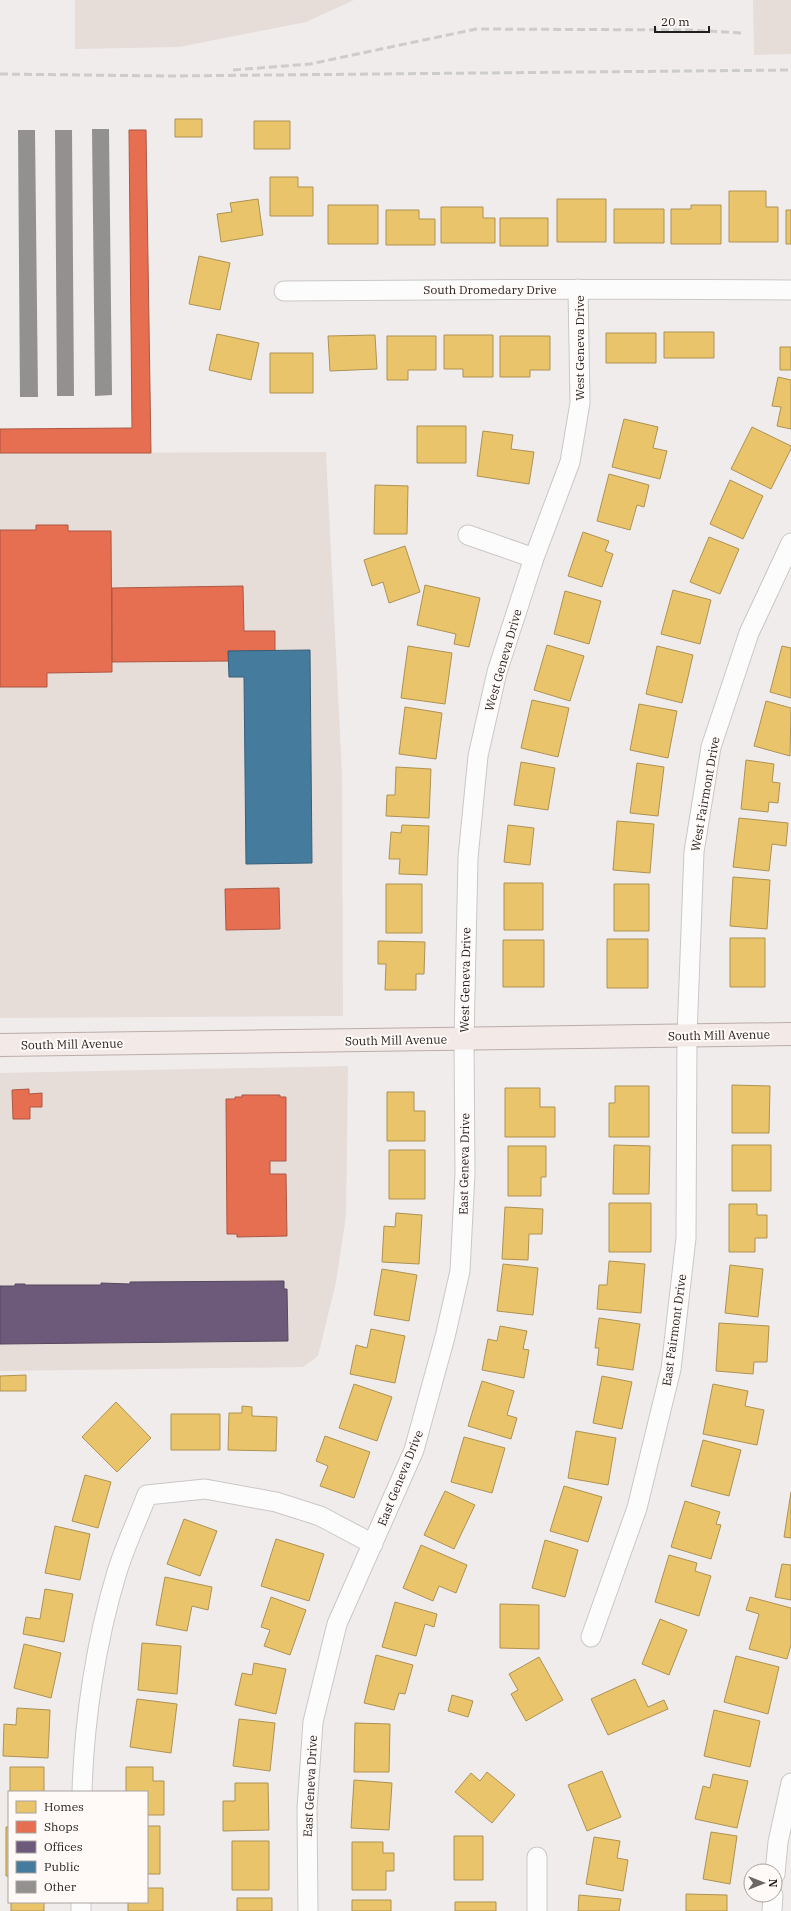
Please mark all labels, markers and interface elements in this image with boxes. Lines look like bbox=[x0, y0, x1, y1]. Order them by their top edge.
scale bar bbox=[655, 8, 709, 34]
text: 20 m bbox=[661, 14, 690, 29]
street label: South Dromedary Drive bbox=[423, 282, 557, 297]
street label: West Geneva Drive bbox=[572, 295, 587, 401]
street label: West Geneva Drive bbox=[481, 607, 525, 713]
street label: West Fairmont Drive bbox=[688, 735, 722, 853]
street label: West Geneva Drive bbox=[457, 927, 473, 1033]
street label: South Mill Avenue bbox=[668, 1027, 770, 1043]
street label: South Mill Avenue bbox=[345, 1032, 447, 1048]
street label: South Mill Avenue bbox=[21, 1036, 123, 1052]
street label: East Geneva Drive bbox=[456, 1113, 472, 1215]
street label: East Fairmont Drive bbox=[659, 1273, 689, 1387]
street label: East Geneva Drive bbox=[374, 1428, 426, 1528]
street label: East Geneva Drive bbox=[300, 1735, 320, 1837]
legend bbox=[8, 1791, 148, 1903]
text: Homes bbox=[44, 1799, 84, 1814]
text: Shops bbox=[44, 1819, 79, 1834]
text: Offices bbox=[44, 1839, 83, 1854]
text: Public bbox=[44, 1859, 80, 1874]
north arrow bbox=[743, 1863, 783, 1903]
text: Other bbox=[44, 1879, 77, 1894]
text: N bbox=[766, 1879, 780, 1888]

